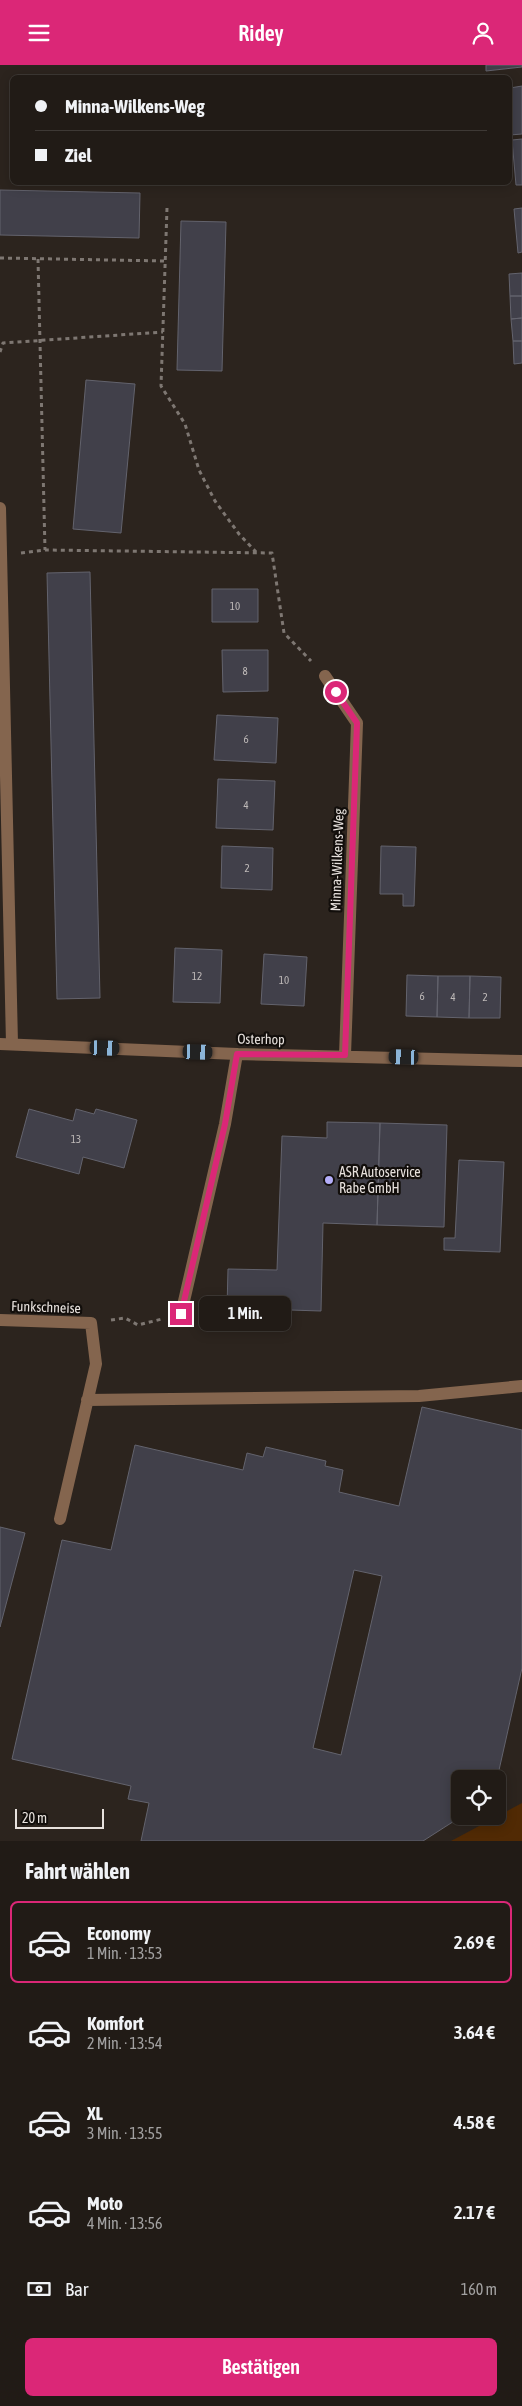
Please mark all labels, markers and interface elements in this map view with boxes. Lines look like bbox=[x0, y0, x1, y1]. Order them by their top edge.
icon: menu bbox=[25, 19, 53, 47]
icon: person bbox=[469, 19, 497, 47]
text: Ridey bbox=[238, 20, 284, 46]
text: Minna-Wilkens-Weg bbox=[65, 95, 205, 117]
text: Ziel bbox=[65, 144, 92, 166]
house number: 10 bbox=[230, 600, 240, 612]
house number: 8 bbox=[242, 665, 248, 677]
route start bbox=[325, 681, 347, 703]
house number: 6 bbox=[243, 733, 249, 745]
house number: 4 bbox=[243, 799, 249, 811]
street label: Minna-Wilkens-Weg bbox=[327, 808, 347, 912]
house number: 2 bbox=[244, 862, 250, 874]
house number: 12 bbox=[192, 970, 202, 982]
house number: 10 bbox=[279, 974, 289, 986]
house number: 6 bbox=[419, 990, 425, 1002]
house number: 4 bbox=[450, 991, 456, 1003]
house number: 2 bbox=[482, 991, 488, 1003]
street label: Osterhop bbox=[237, 1031, 285, 1047]
car bbox=[89, 1040, 120, 1056]
car bbox=[182, 1044, 213, 1060]
car bbox=[388, 1049, 419, 1065]
house number: 13 bbox=[71, 1133, 81, 1145]
place label: ASR Autoservice Rabe GmbH bbox=[339, 1164, 421, 1196]
marker: ASR Autoservice Rabe GmbH bbox=[323, 1174, 335, 1186]
callout: 1 Min. bbox=[198, 1297, 291, 1331]
street label: Funkschneise bbox=[11, 1298, 81, 1316]
route end bbox=[170, 1303, 192, 1325]
text: 1 Min. bbox=[228, 1304, 262, 1322]
map controls bbox=[451, 1770, 506, 1825]
button: locate bbox=[451, 1770, 506, 1825]
scale bar bbox=[15, 1806, 104, 1829]
text: 20 m bbox=[22, 1810, 47, 1826]
text: Fahrt wählen bbox=[25, 1858, 130, 1884]
icon: car bbox=[27, 1920, 72, 1965]
text: Economy bbox=[87, 1922, 151, 1944]
text: 2.69 € bbox=[454, 1931, 495, 1953]
text: 1 Min. · 13:53 bbox=[87, 1944, 162, 1962]
icon: car bbox=[27, 2010, 72, 2055]
text: Komfort bbox=[87, 2012, 144, 2034]
text: 3.64 € bbox=[454, 2021, 495, 2043]
text: 2 Min. · 13:54 bbox=[87, 2034, 162, 2052]
icon: car bbox=[27, 2100, 72, 2145]
text: XL bbox=[87, 2102, 103, 2124]
text: 4.58 € bbox=[454, 2111, 495, 2133]
text: 3 Min. · 13:55 bbox=[87, 2124, 162, 2142]
icon: car bbox=[27, 2190, 72, 2235]
text: Moto bbox=[87, 2192, 123, 2214]
text: 2.17 € bbox=[454, 2201, 495, 2223]
text: 4 Min. · 13:56 bbox=[87, 2214, 162, 2232]
icon: cash bbox=[25, 2275, 53, 2303]
text: Bar bbox=[65, 2278, 88, 2300]
text: 160 m bbox=[461, 2280, 497, 2298]
button: Bestätigen bbox=[25, 2338, 497, 2396]

